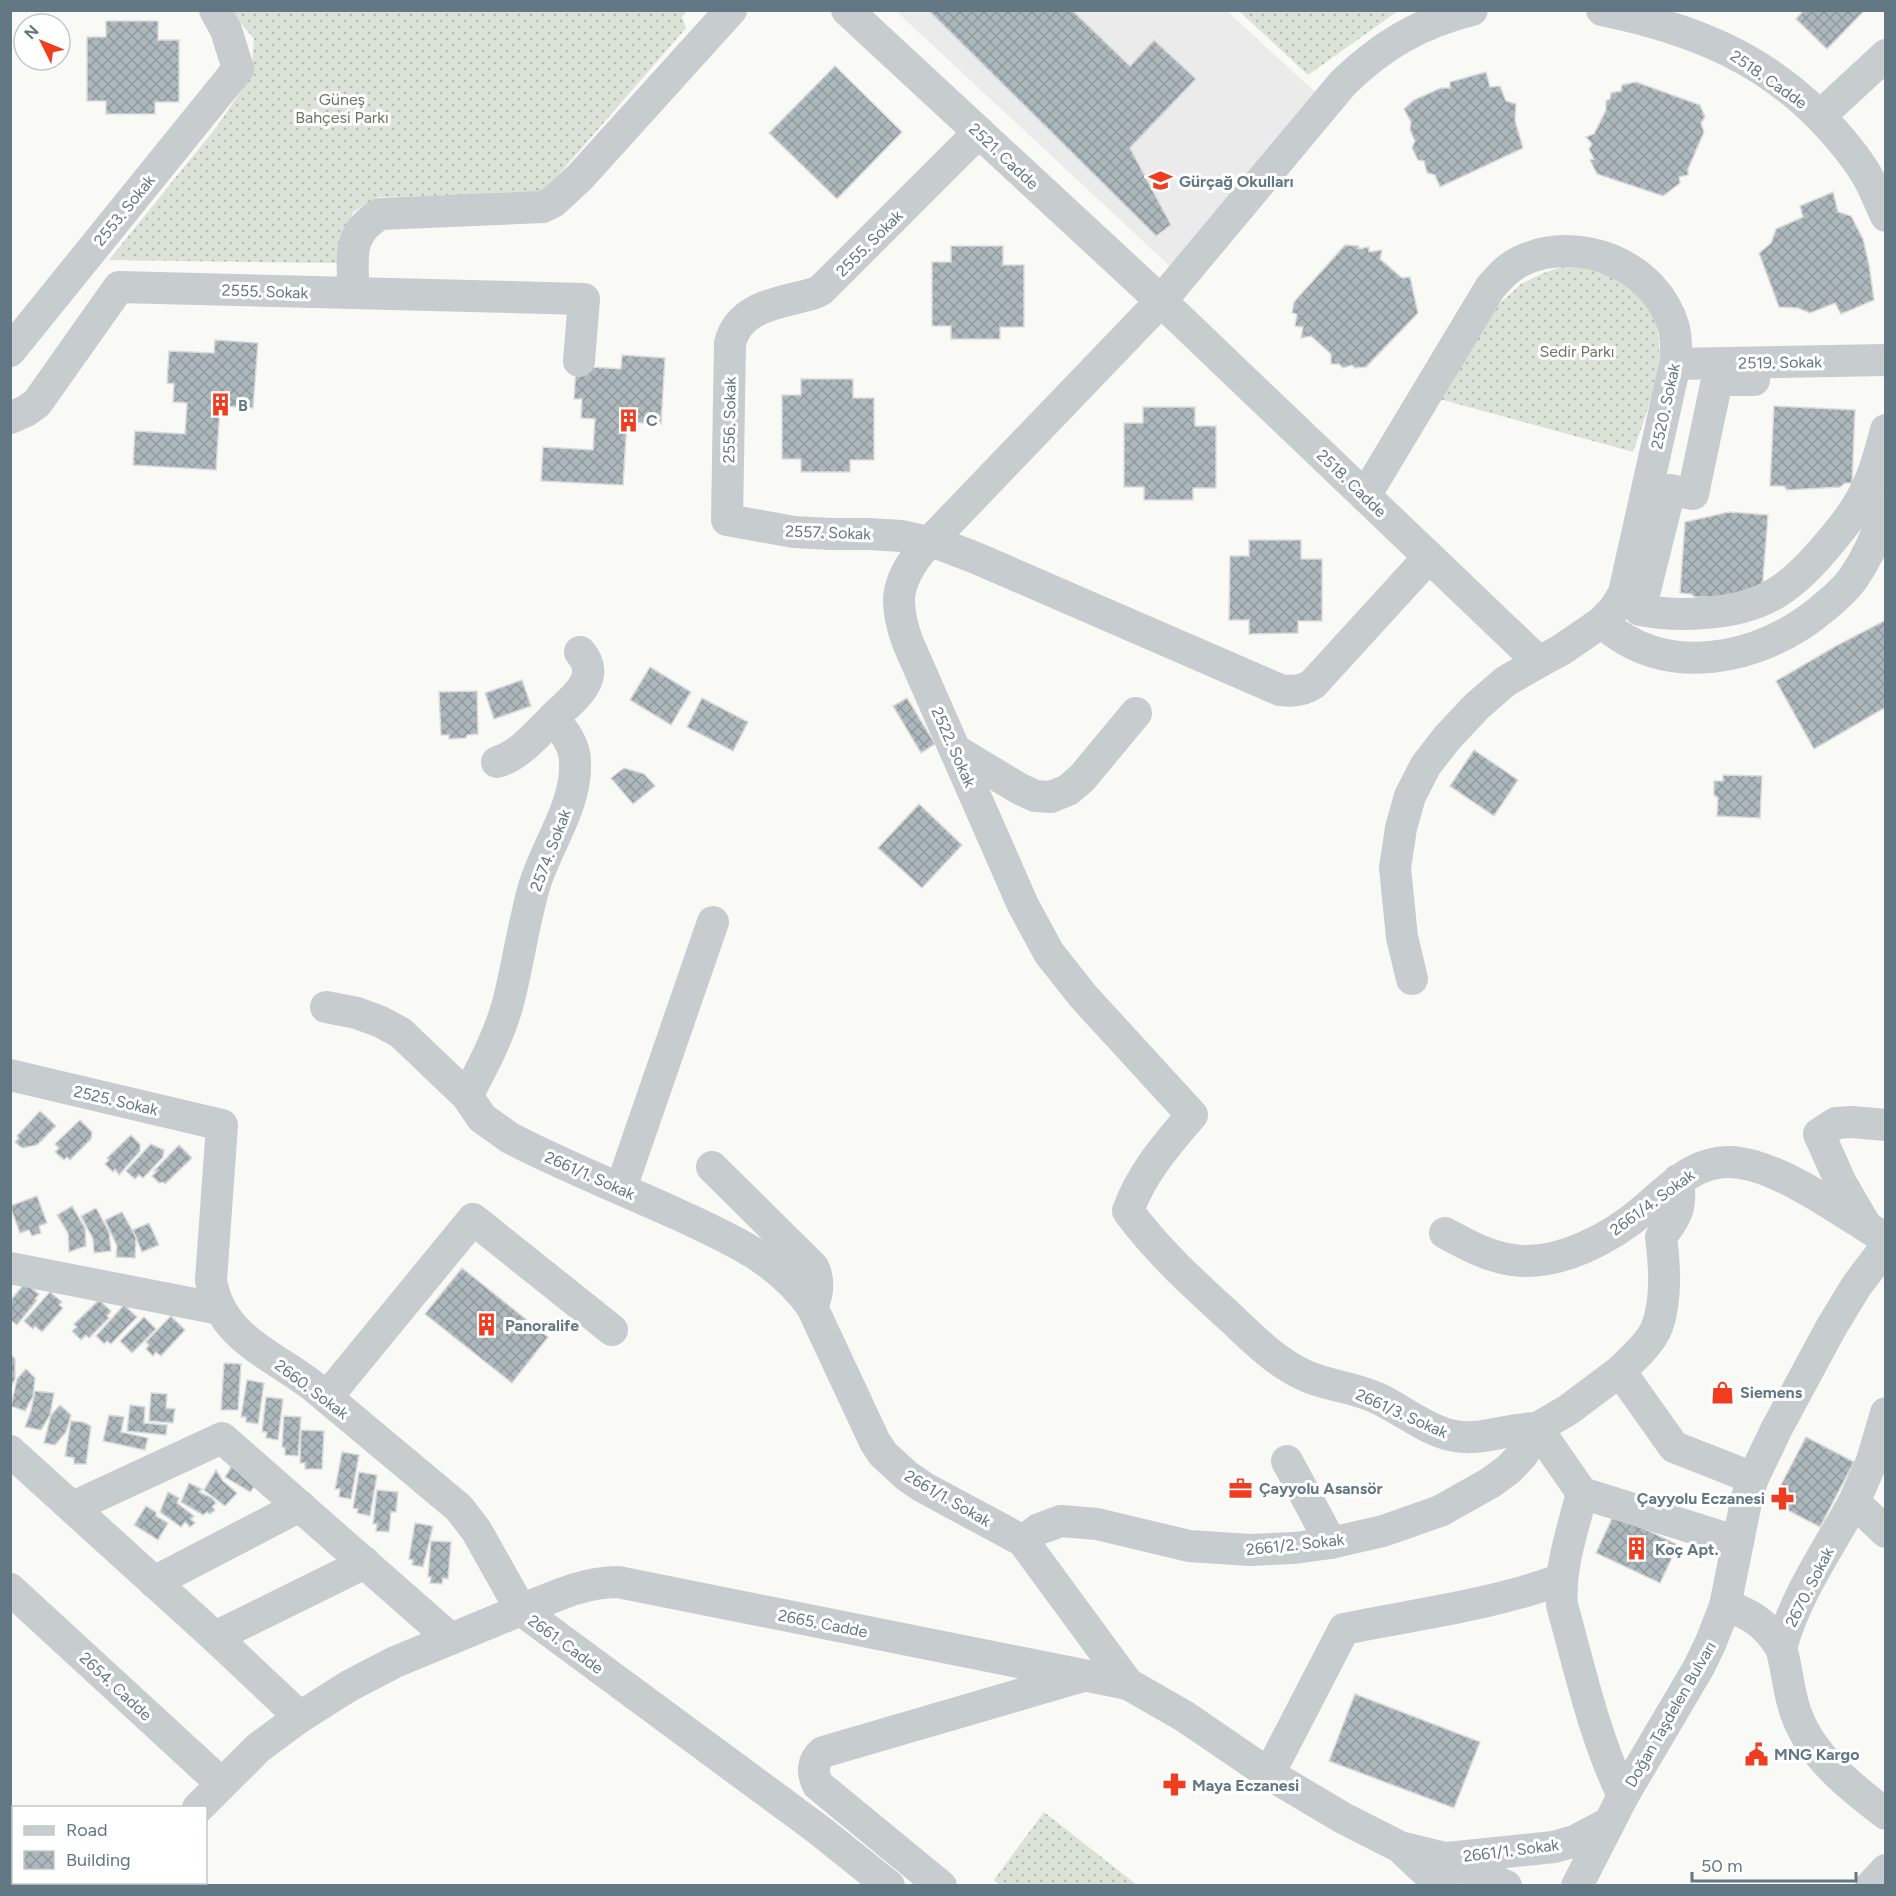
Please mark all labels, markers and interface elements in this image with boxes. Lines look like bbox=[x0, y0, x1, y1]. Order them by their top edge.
north arrow bbox=[12, 12, 72, 72]
text: N bbox=[20, 21, 43, 43]
street label: 2518. Cadde bbox=[1727, 46, 1811, 113]
park label: Güneş Bahçesi Parkı bbox=[295, 90, 389, 127]
street label: 2521. Cadde bbox=[965, 119, 1043, 194]
school or university icon: Gürçağ Okulları bbox=[1148, 168, 1174, 194]
street label: 2553. Sokak bbox=[90, 171, 159, 250]
place label: Gürçağ Okulları bbox=[1179, 172, 1294, 191]
street label: 2555. Sokak bbox=[832, 206, 907, 281]
street label: 2555. Sokak bbox=[221, 280, 309, 303]
park label: Sedir Parkı bbox=[1539, 342, 1615, 361]
street label: 2519. Sokak bbox=[1738, 352, 1822, 373]
street label: 2520. Sokak bbox=[1647, 361, 1684, 451]
street label: 2556. Sokak bbox=[719, 376, 740, 463]
building icon: B bbox=[207, 392, 233, 418]
place label: B bbox=[238, 396, 248, 415]
building icon: C bbox=[615, 407, 641, 433]
place label: C bbox=[646, 411, 658, 430]
street label: 2518. Cadde bbox=[1313, 446, 1390, 521]
street label: 2557. Sokak bbox=[785, 522, 871, 543]
street label: 2522. Sokak bbox=[927, 704, 980, 791]
street label: 2574. Sokak bbox=[526, 806, 575, 894]
street label: 2525. Sokak bbox=[72, 1082, 160, 1119]
street label: 2661/1. Sokak bbox=[542, 1147, 638, 1204]
street label: 2661/4. Sokak bbox=[1606, 1165, 1698, 1239]
building icon: Panoralife bbox=[474, 1312, 500, 1338]
place label: Panoralife bbox=[505, 1316, 579, 1335]
street label: 2660. Sokak bbox=[271, 1356, 352, 1423]
shop icon: Siemens bbox=[1709, 1379, 1735, 1405]
place label: Siemens bbox=[1740, 1383, 1803, 1402]
street label: 2661/3. Sokak bbox=[1353, 1385, 1451, 1442]
street label: 2661/1. Sokak bbox=[901, 1466, 994, 1531]
office icon: Çayyolu Asansör bbox=[1228, 1475, 1254, 1501]
place label: Çayyolu Asansör bbox=[1259, 1479, 1383, 1498]
pharmacy icon: Çayyolu Eczanesi bbox=[1770, 1485, 1796, 1511]
place label: Çayyolu Eczanesi bbox=[1637, 1489, 1765, 1508]
street label: 2661/2. Sokak bbox=[1245, 1530, 1345, 1559]
building icon: Koç Apt. bbox=[1624, 1536, 1650, 1562]
place label: Koç Apt. bbox=[1655, 1540, 1718, 1559]
street label: 2670. Sokak bbox=[1781, 1544, 1838, 1630]
street label: 2665. Cadde bbox=[777, 1606, 869, 1642]
street label: 2661. Cadde bbox=[524, 1611, 607, 1678]
street label: Doğan Taşdelen Bulvarı bbox=[1621, 1638, 1720, 1791]
street label: 2654. Cadde bbox=[76, 1648, 156, 1725]
public building icon: MNG Kargo bbox=[1743, 1741, 1769, 1767]
place label: MNG Kargo bbox=[1774, 1745, 1859, 1764]
pharmacy icon: Maya Eczanesi bbox=[1161, 1772, 1187, 1798]
place label: Maya Eczanesi bbox=[1192, 1776, 1299, 1795]
legend bbox=[12, 1806, 207, 1884]
text: Road bbox=[66, 1819, 107, 1841]
street label: 2661/1. Sokak bbox=[1462, 1835, 1560, 1866]
scale bar bbox=[1692, 1845, 1856, 1883]
text: Building bbox=[66, 1849, 131, 1871]
text: 50 m bbox=[1701, 1855, 1743, 1877]

